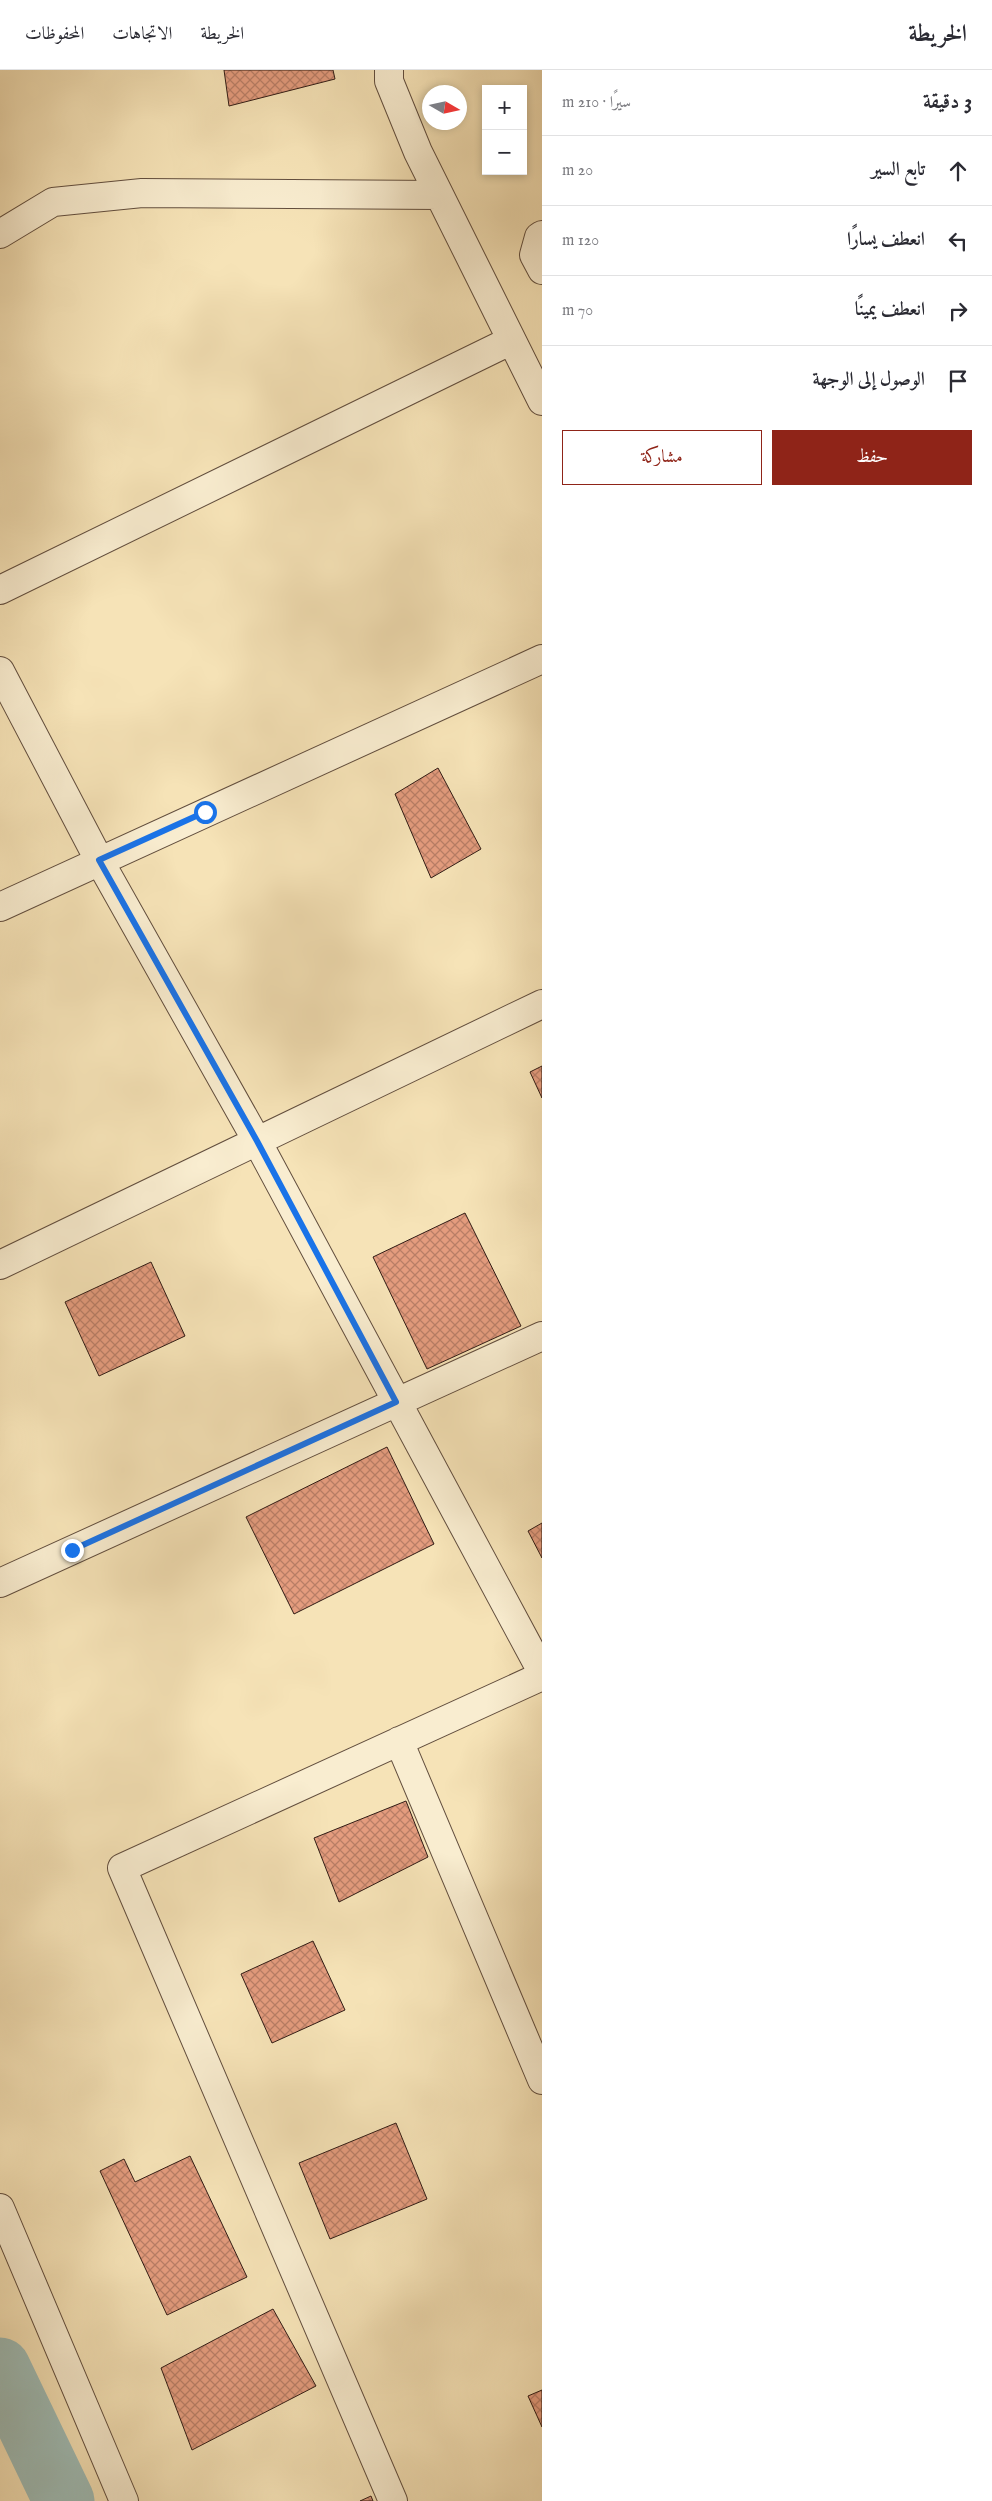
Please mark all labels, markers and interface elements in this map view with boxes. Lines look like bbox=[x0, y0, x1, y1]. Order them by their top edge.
text: الخريطة bbox=[909, 19, 967, 50]
text: المحفوظات bbox=[25, 23, 84, 46]
text: الاتجاهات bbox=[112, 23, 172, 46]
text: الخريطة bbox=[200, 23, 244, 46]
north arrow bbox=[422, 85, 467, 130]
map controls bbox=[482, 85, 527, 175]
button: + bbox=[482, 85, 527, 130]
text: 3 دقيقة bbox=[923, 89, 972, 116]
text: سيرًا · 210 m bbox=[562, 93, 631, 113]
button: − bbox=[482, 130, 527, 175]
icon: ahead bbox=[944, 157, 972, 185]
text: تابع السير bbox=[871, 158, 925, 182]
text: 20 m bbox=[562, 161, 593, 181]
icon: left bbox=[944, 227, 972, 255]
text: انعطف يسارًا bbox=[847, 228, 925, 252]
text: 120 m bbox=[562, 231, 599, 251]
icon: right bbox=[944, 297, 972, 325]
text: انعطف يمينًا bbox=[855, 298, 925, 322]
text: 70 m bbox=[562, 301, 593, 321]
icon: arrive bbox=[944, 367, 972, 395]
text: الوصول إلى الوجهة bbox=[813, 368, 925, 392]
button: مشاركة bbox=[562, 430, 762, 485]
button: حفظ bbox=[772, 430, 972, 485]
route start bbox=[194, 801, 217, 824]
route end bbox=[61, 1539, 84, 1562]

